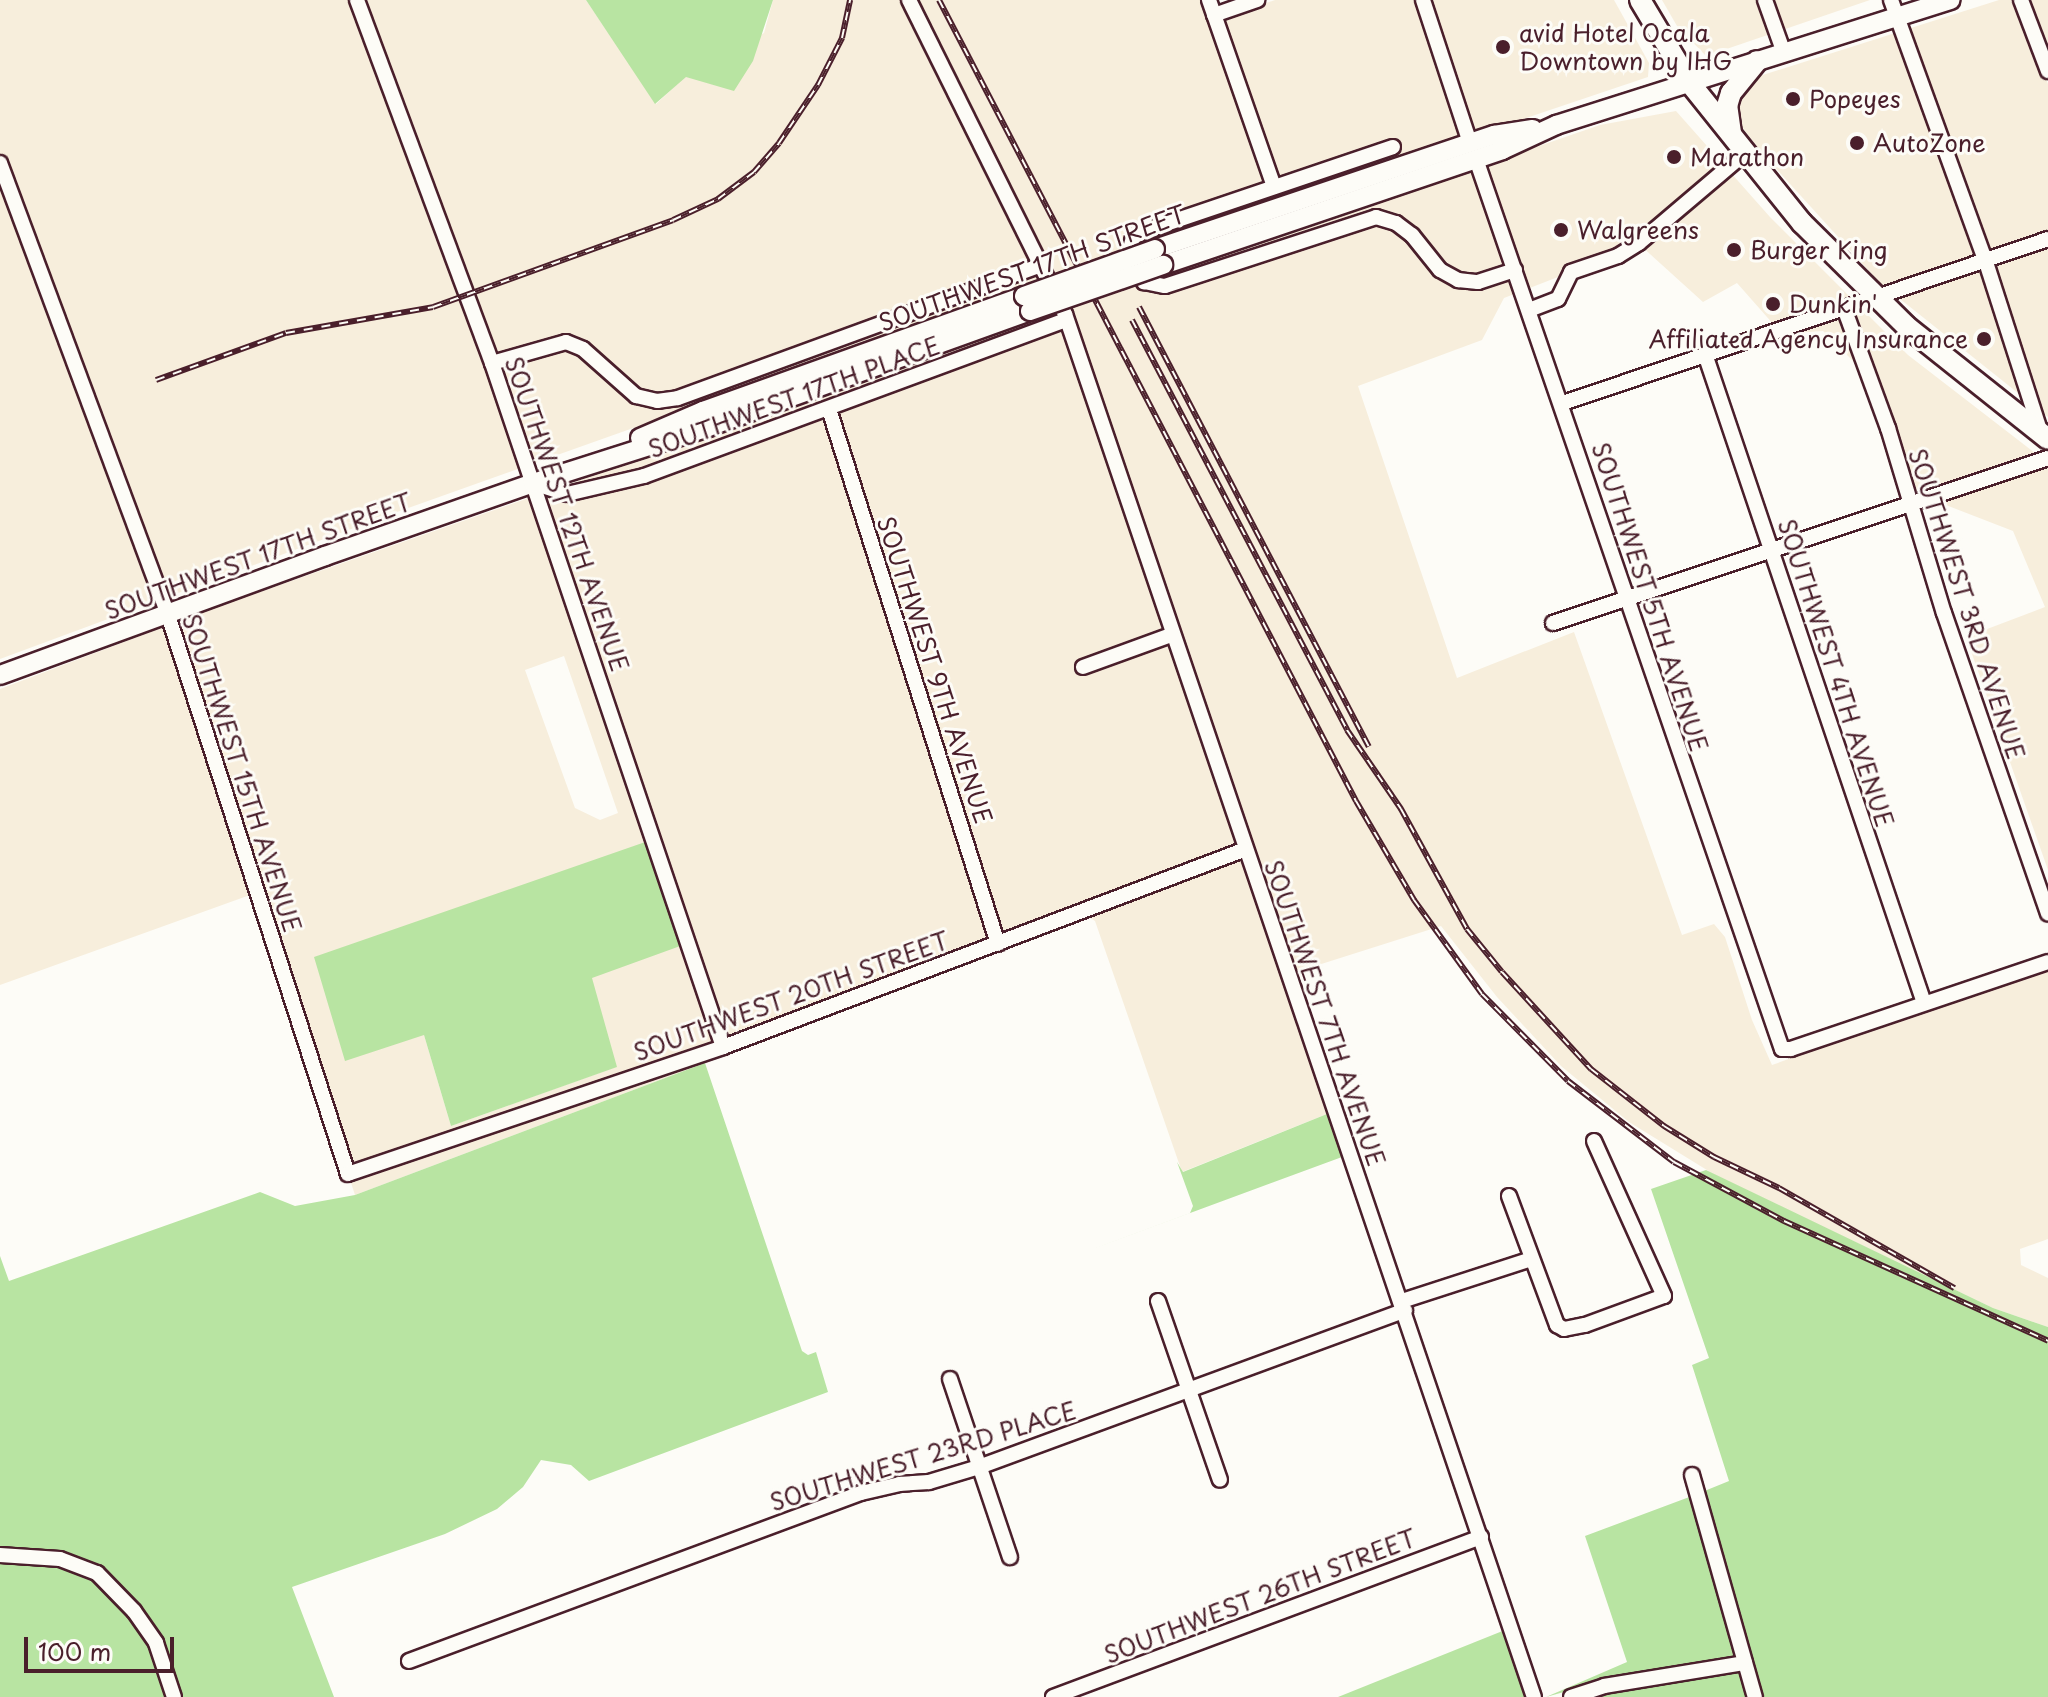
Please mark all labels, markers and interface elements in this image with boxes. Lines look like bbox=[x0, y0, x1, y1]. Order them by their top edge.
place label: avid Hotel Ocala Downtown by IHG bbox=[1519, 19, 1732, 75]
marker: avid Hotel Ocala Downtown by IHG bbox=[1494, 38, 1512, 56]
place label: Popeyes bbox=[1809, 85, 1901, 113]
marker: Popeyes bbox=[1784, 90, 1802, 108]
place label: AutoZone bbox=[1873, 129, 1986, 157]
marker: AutoZone bbox=[1848, 134, 1866, 152]
place label: Marathon bbox=[1690, 143, 1804, 171]
marker: Marathon bbox=[1665, 148, 1683, 166]
street label: SOUTHWEST 17TH STREET bbox=[875, 199, 1189, 337]
place label: Walgreens bbox=[1577, 216, 1699, 244]
marker: Walgreens bbox=[1552, 221, 1570, 239]
place label: Burger King bbox=[1750, 236, 1887, 264]
marker: Burger King bbox=[1725, 241, 1743, 259]
place label: Dunkin' bbox=[1789, 290, 1877, 318]
marker: Dunkin' bbox=[1764, 295, 1782, 313]
place label: Affiliated Agency Insurance bbox=[1646, 325, 1968, 353]
marker: Affiliated Agency Insurance bbox=[1975, 330, 1993, 348]
street label: SOUTHWEST 17TH PLACE bbox=[644, 331, 944, 463]
street label: SOUTHWEST 12TH AVENUE bbox=[499, 352, 635, 676]
street label: SOUTHWEST 5TH AVENUE bbox=[1586, 439, 1714, 755]
street label: SOUTHWEST 3RD AVENUE bbox=[1903, 445, 2031, 763]
street label: SOUTHWEST 17TH STREET bbox=[101, 487, 415, 625]
street label: SOUTHWEST 9TH AVENUE bbox=[872, 513, 998, 827]
street label: SOUTHWEST 4TH AVENUE bbox=[1773, 515, 1899, 831]
street label: SOUTHWEST 15TH AVENUE bbox=[177, 611, 307, 935]
street label: SOUTHWEST 7TH AVENUE bbox=[1259, 857, 1391, 1169]
street label: SOUTHWEST 20TH STREET bbox=[629, 925, 953, 1067]
street label: SOUTHWEST 23RD PLACE bbox=[766, 1396, 1080, 1516]
street label: SOUTHWEST 26TH STREET bbox=[1100, 1523, 1420, 1669]
scale bar bbox=[28, 1621, 178, 1671]
text: 100 m bbox=[38, 1633, 111, 1669]

